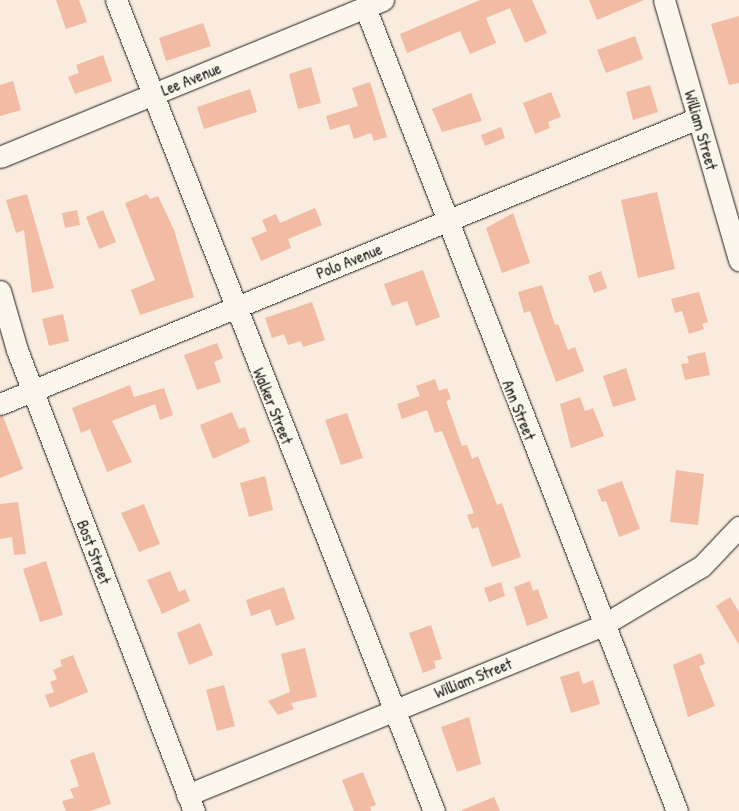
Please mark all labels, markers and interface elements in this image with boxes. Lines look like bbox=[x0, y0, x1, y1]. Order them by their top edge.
street label: Lee Avenue bbox=[158, 58, 224, 100]
street label: William Street bbox=[680, 88, 722, 172]
street label: Polo Avenue bbox=[313, 239, 385, 283]
street label: Walker Street bbox=[249, 365, 297, 447]
street label: Ann Street bbox=[498, 377, 540, 443]
street label: Bost Street bbox=[73, 517, 115, 587]
street label: William Street bbox=[431, 654, 515, 702]

